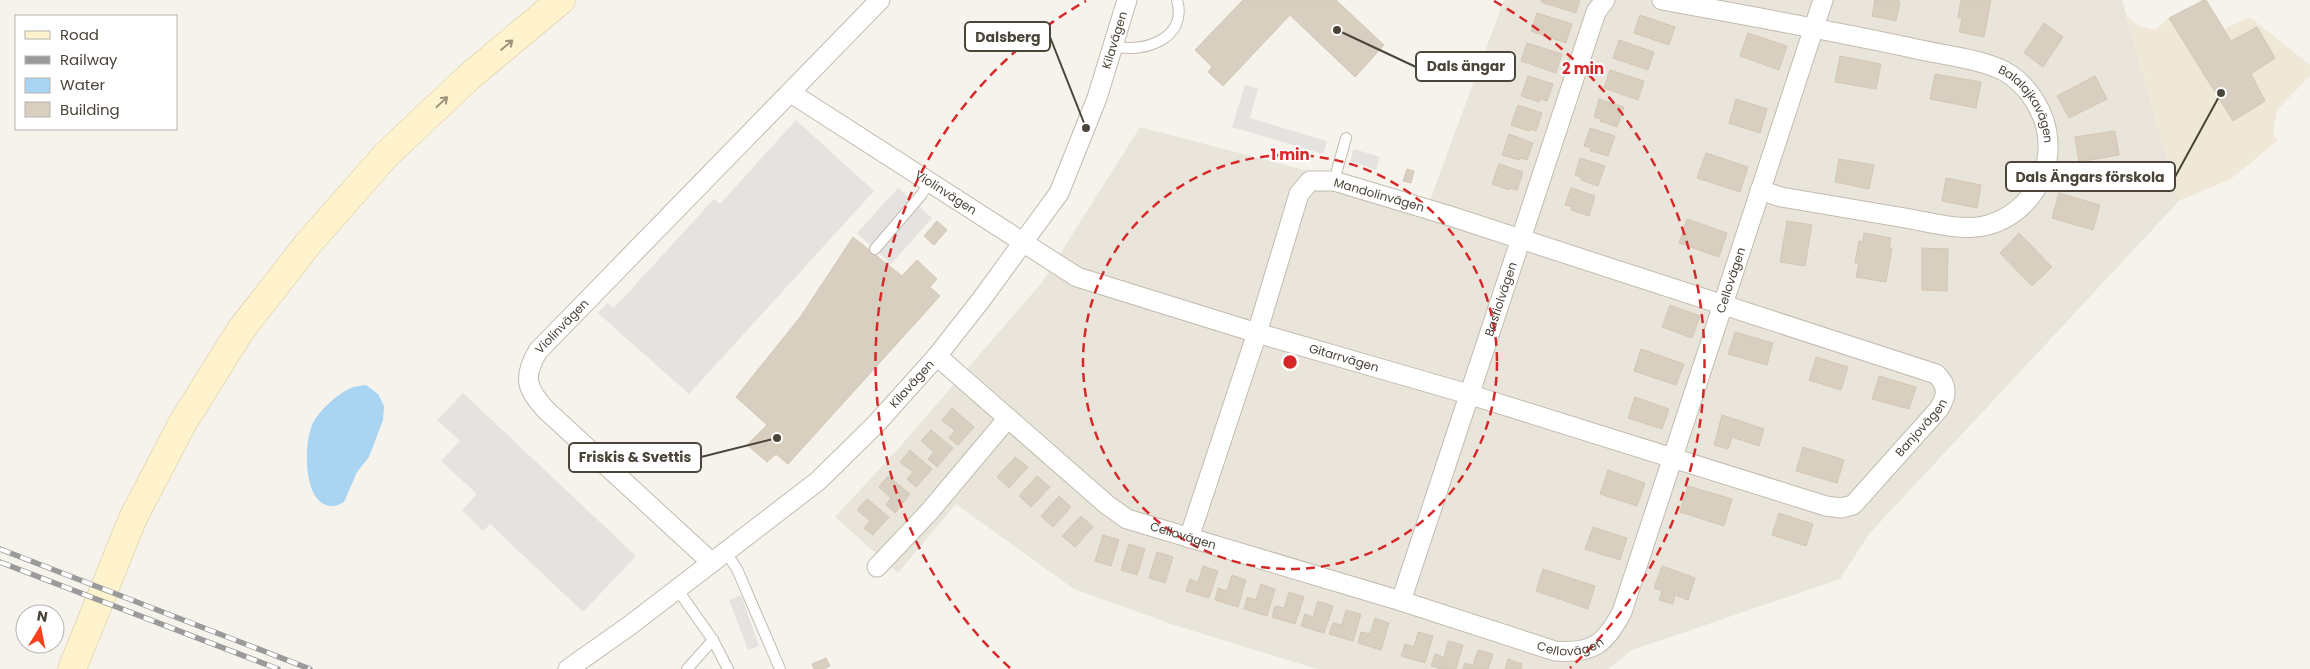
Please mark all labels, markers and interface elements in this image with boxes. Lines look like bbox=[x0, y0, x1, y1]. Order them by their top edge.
street label: Kilavägen bbox=[1097, 9, 1131, 71]
legend bbox=[15, 15, 178, 130]
callout: Dalsberg bbox=[965, 22, 1050, 51]
text: Road bbox=[60, 24, 99, 45]
text: Dalsberg bbox=[975, 27, 1041, 47]
one-way arrow bbox=[501, 39, 514, 51]
text: Railway bbox=[60, 49, 118, 70]
callout: Dals ängar bbox=[1416, 52, 1515, 81]
text: Dals ängar bbox=[1427, 56, 1505, 76]
text: 2 min bbox=[1562, 58, 1604, 79]
street label: Balalajkavägen bbox=[1996, 61, 2057, 144]
text: Water bbox=[60, 74, 106, 95]
one-way arrow bbox=[436, 96, 449, 108]
text: Building bbox=[60, 99, 120, 120]
text: 1 min bbox=[1270, 144, 1310, 165]
callout: Dals Ängars förskola bbox=[2006, 162, 2175, 191]
street label: Violinvägen bbox=[912, 166, 980, 218]
text: Dals Ängars förskola bbox=[2015, 167, 2165, 187]
street label: Mandolinvägen bbox=[1332, 173, 1426, 216]
street label: Cellovägen bbox=[1712, 245, 1749, 315]
street label: Basfiolvägen bbox=[1480, 260, 1521, 338]
street label: Violinvägen bbox=[531, 295, 592, 357]
street label: Gitarrvägen bbox=[1307, 339, 1381, 376]
centre of rings bbox=[1281, 353, 1299, 371]
street label: Kilavägen bbox=[885, 356, 938, 411]
street label: Banjovägen bbox=[1891, 396, 1951, 460]
callout: Friskis & Svettis bbox=[569, 443, 701, 472]
text: Friskis & Svettis bbox=[579, 447, 691, 467]
street label: Cellovägen bbox=[1148, 517, 1218, 553]
north arrow bbox=[15, 604, 65, 654]
text: N bbox=[35, 605, 49, 627]
street label: Cellovägen bbox=[1535, 633, 1607, 660]

